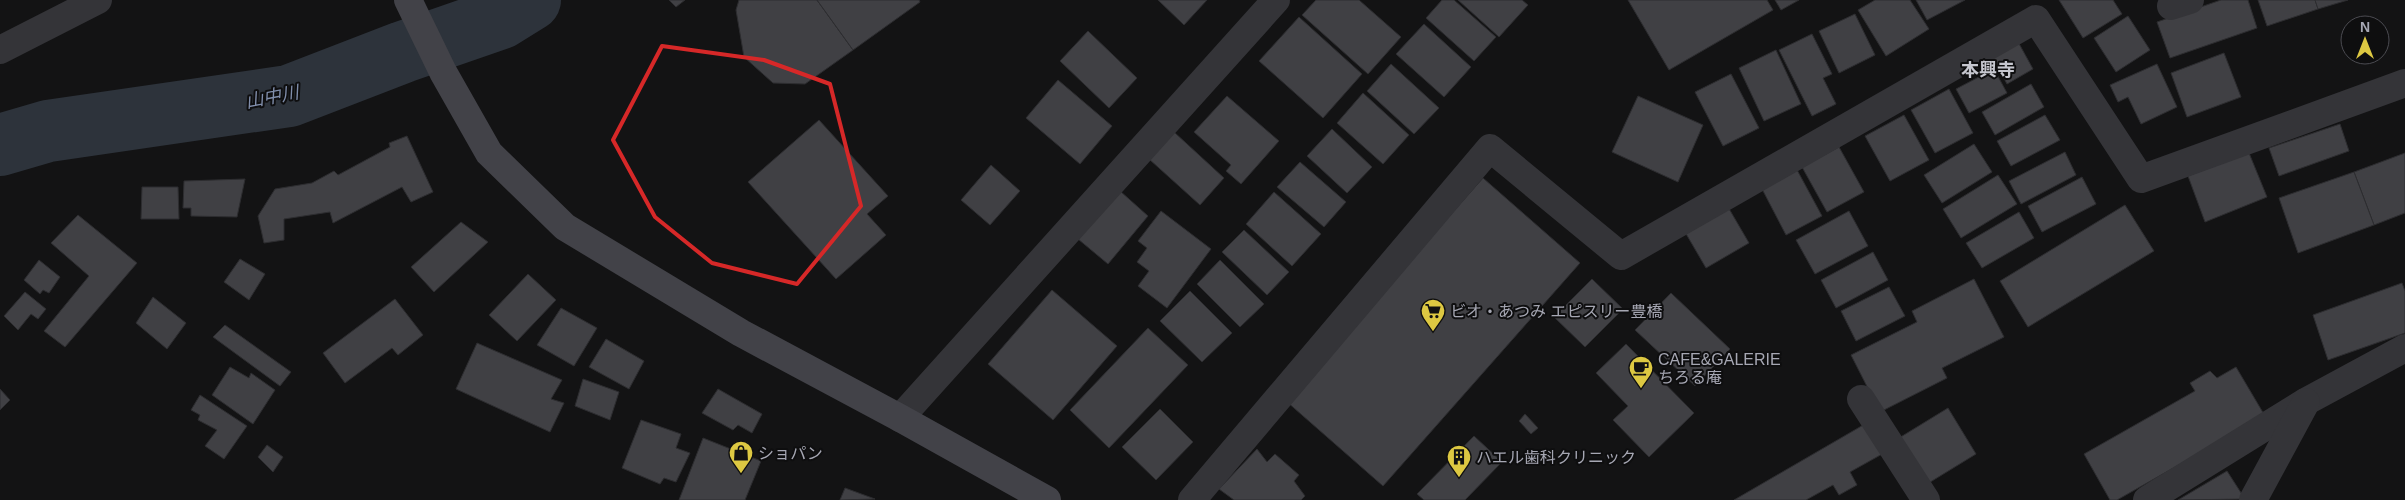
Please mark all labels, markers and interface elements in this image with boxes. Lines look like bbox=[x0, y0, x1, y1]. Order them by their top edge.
north arrow bbox=[2340, 15, 2390, 65]
text: N bbox=[2360, 19, 2370, 35]
district label: 本興寺 bbox=[1961, 60, 2015, 80]
water label: 山中川 bbox=[244, 82, 302, 112]
supermarket icon: ビオ・あつみ エピスリー豊橋 bbox=[1420, 298, 1446, 332]
place label: ビオ・あつみ エピスリー豊橋 bbox=[1450, 303, 1662, 320]
place label: CAFE&GALERIE ちろる庵 bbox=[1658, 351, 1781, 386]
cafe icon: CAFE&GALERIE ちろる庵 bbox=[1628, 355, 1654, 389]
shop icon: ショパン bbox=[728, 440, 754, 474]
building icon: ハエル歯科クリニック bbox=[1446, 444, 1472, 478]
place label: ショパン bbox=[758, 445, 823, 462]
place label: ハエル歯科クリニック bbox=[1476, 449, 1636, 466]

